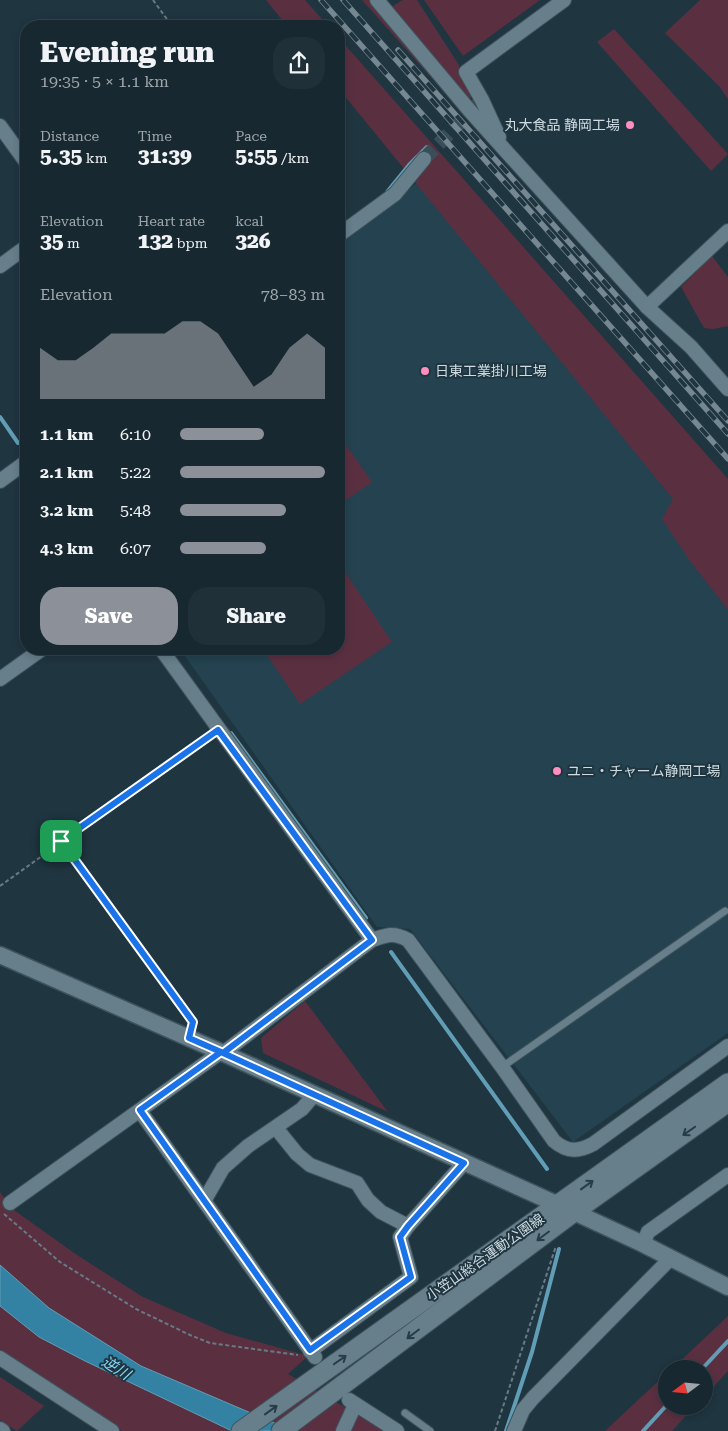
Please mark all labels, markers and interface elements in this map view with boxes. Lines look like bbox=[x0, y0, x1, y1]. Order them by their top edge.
text: Evening run bbox=[40, 36, 214, 69]
button: share bbox=[273, 37, 325, 89]
text: 19:35 · 5 × 1.1 km bbox=[40, 72, 169, 91]
place label: 丸大食品 静岡工場 bbox=[504, 117, 620, 133]
marker: 丸大食品 静岡工場 bbox=[624, 119, 636, 131]
text: Distance bbox=[40, 128, 99, 144]
text: Time bbox=[138, 128, 172, 144]
text: Pace bbox=[235, 128, 267, 144]
text: 5.35 bbox=[40, 144, 82, 168]
text: 31:39 bbox=[138, 144, 192, 168]
text: 5:55 bbox=[235, 144, 278, 168]
text: km bbox=[82, 150, 107, 166]
text: /km bbox=[278, 150, 309, 166]
text: Elevation bbox=[40, 213, 103, 229]
text: Heart rate bbox=[138, 213, 205, 229]
text: kcal bbox=[235, 213, 264, 229]
text: 35 bbox=[40, 229, 64, 253]
text: 132 bbox=[138, 229, 173, 253]
text: 326 bbox=[235, 229, 271, 253]
text: m bbox=[64, 235, 80, 251]
text: bpm bbox=[173, 235, 207, 251]
text: Elevation bbox=[40, 285, 113, 304]
text: 78–83 m bbox=[261, 285, 325, 304]
place label: 日東工業掛川工場 bbox=[435, 363, 547, 379]
marker: 日東工業掛川工場 bbox=[419, 365, 431, 377]
text: 1.1 km bbox=[40, 425, 93, 444]
text: 6:10 bbox=[120, 425, 151, 444]
text: 2.1 km bbox=[40, 463, 93, 482]
text: 5:22 bbox=[120, 463, 151, 482]
text: 3.2 km bbox=[40, 501, 93, 520]
text: 5:48 bbox=[120, 501, 151, 520]
text: 4.3 km bbox=[40, 539, 93, 558]
text: 6:07 bbox=[120, 539, 151, 558]
button: Save bbox=[40, 587, 178, 645]
button: Share bbox=[188, 587, 325, 645]
place label: ユニ・チャーム静岡工場 bbox=[567, 763, 720, 779]
marker: ユニ・チャーム静岡工場 bbox=[551, 765, 563, 777]
pin bbox=[40, 820, 82, 862]
icon: arrive bbox=[47, 827, 75, 855]
one-way arrow bbox=[682, 1126, 696, 1136]
one-way arrow bbox=[580, 1180, 594, 1190]
street label: 小笠山総合運動公園線 bbox=[423, 1210, 547, 1304]
one-way arrow bbox=[536, 1231, 550, 1241]
one-way arrow bbox=[407, 1328, 420, 1339]
water label: 逆川 bbox=[99, 1352, 135, 1385]
one-way arrow bbox=[333, 1355, 347, 1365]
north arrow bbox=[658, 1360, 712, 1415]
map controls bbox=[658, 1360, 713, 1415]
one-way arrow bbox=[264, 1404, 277, 1415]

